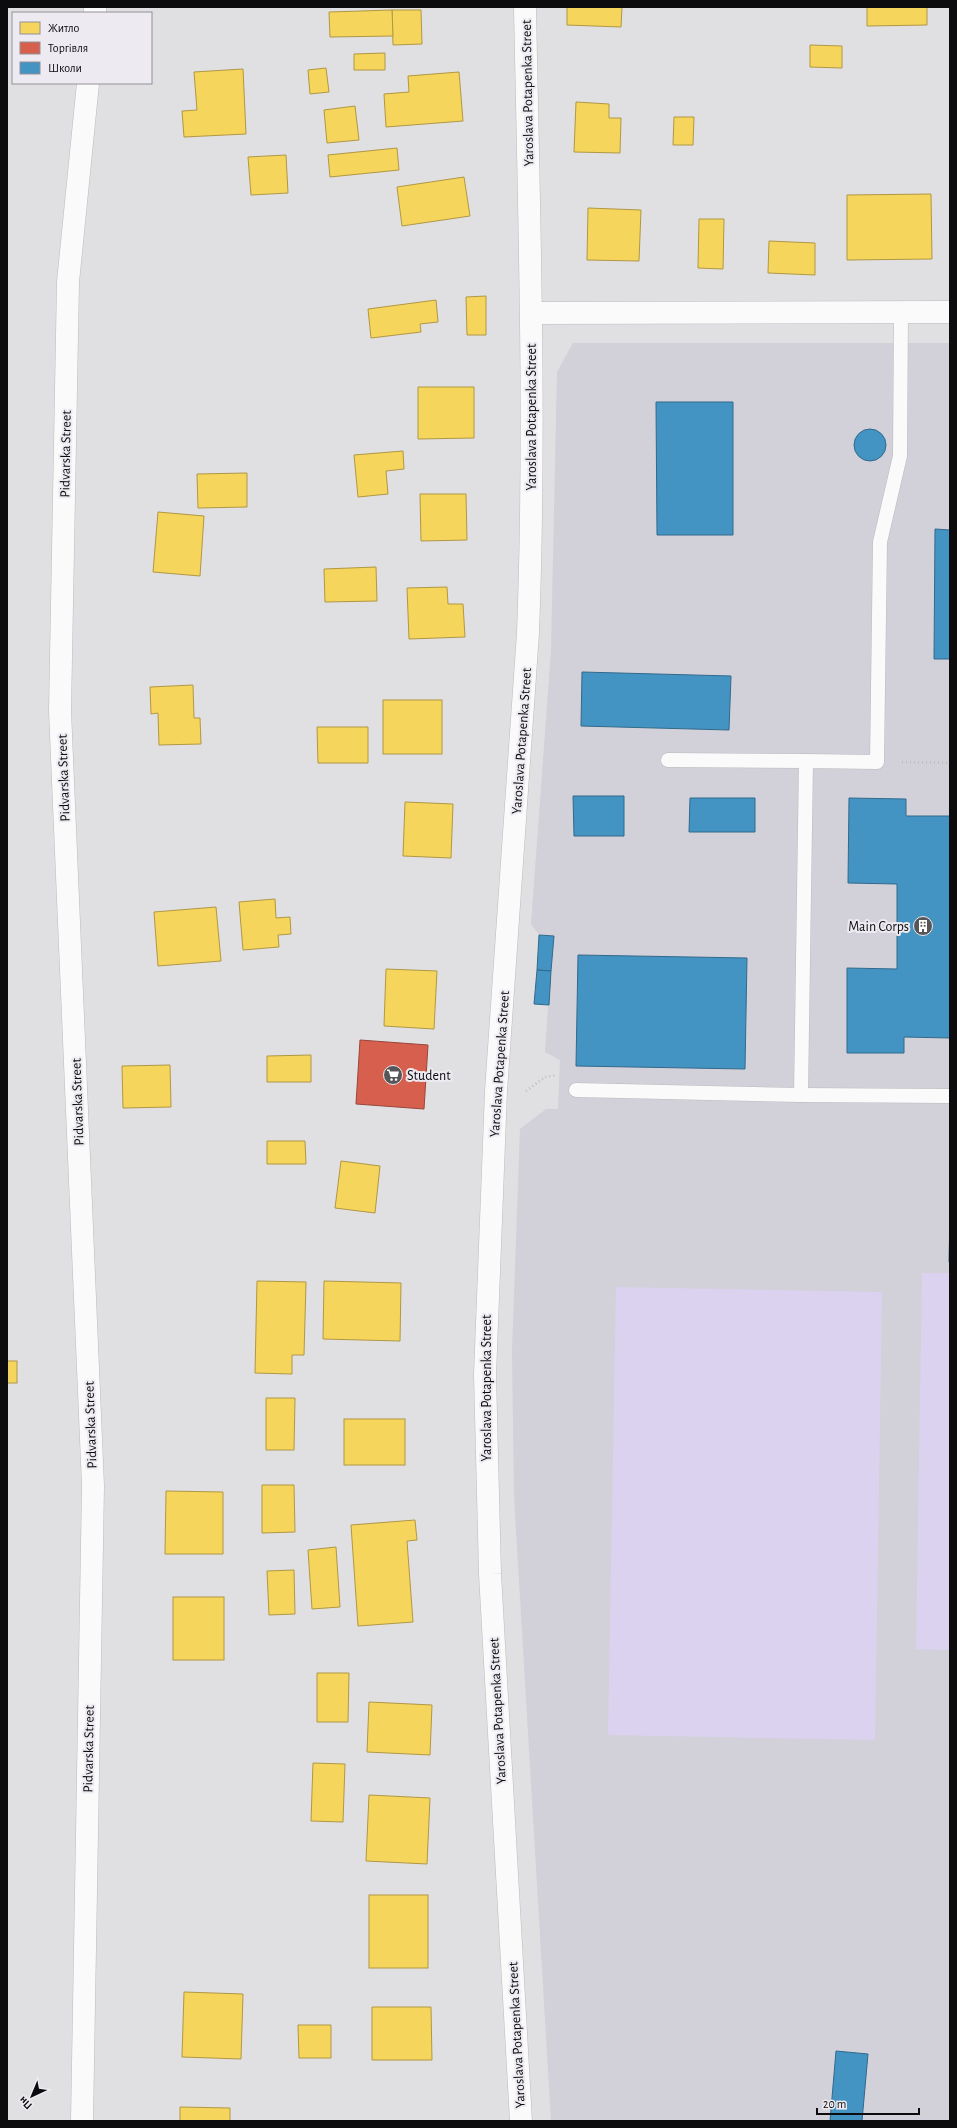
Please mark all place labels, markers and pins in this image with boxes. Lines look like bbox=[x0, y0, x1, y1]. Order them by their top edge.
building icon: Main Corps bbox=[912, 915, 934, 937]
place label: Main Corps bbox=[848, 920, 909, 934]
supermarket icon: Student bbox=[382, 1064, 404, 1086]
place label: Student bbox=[407, 1069, 451, 1083]

